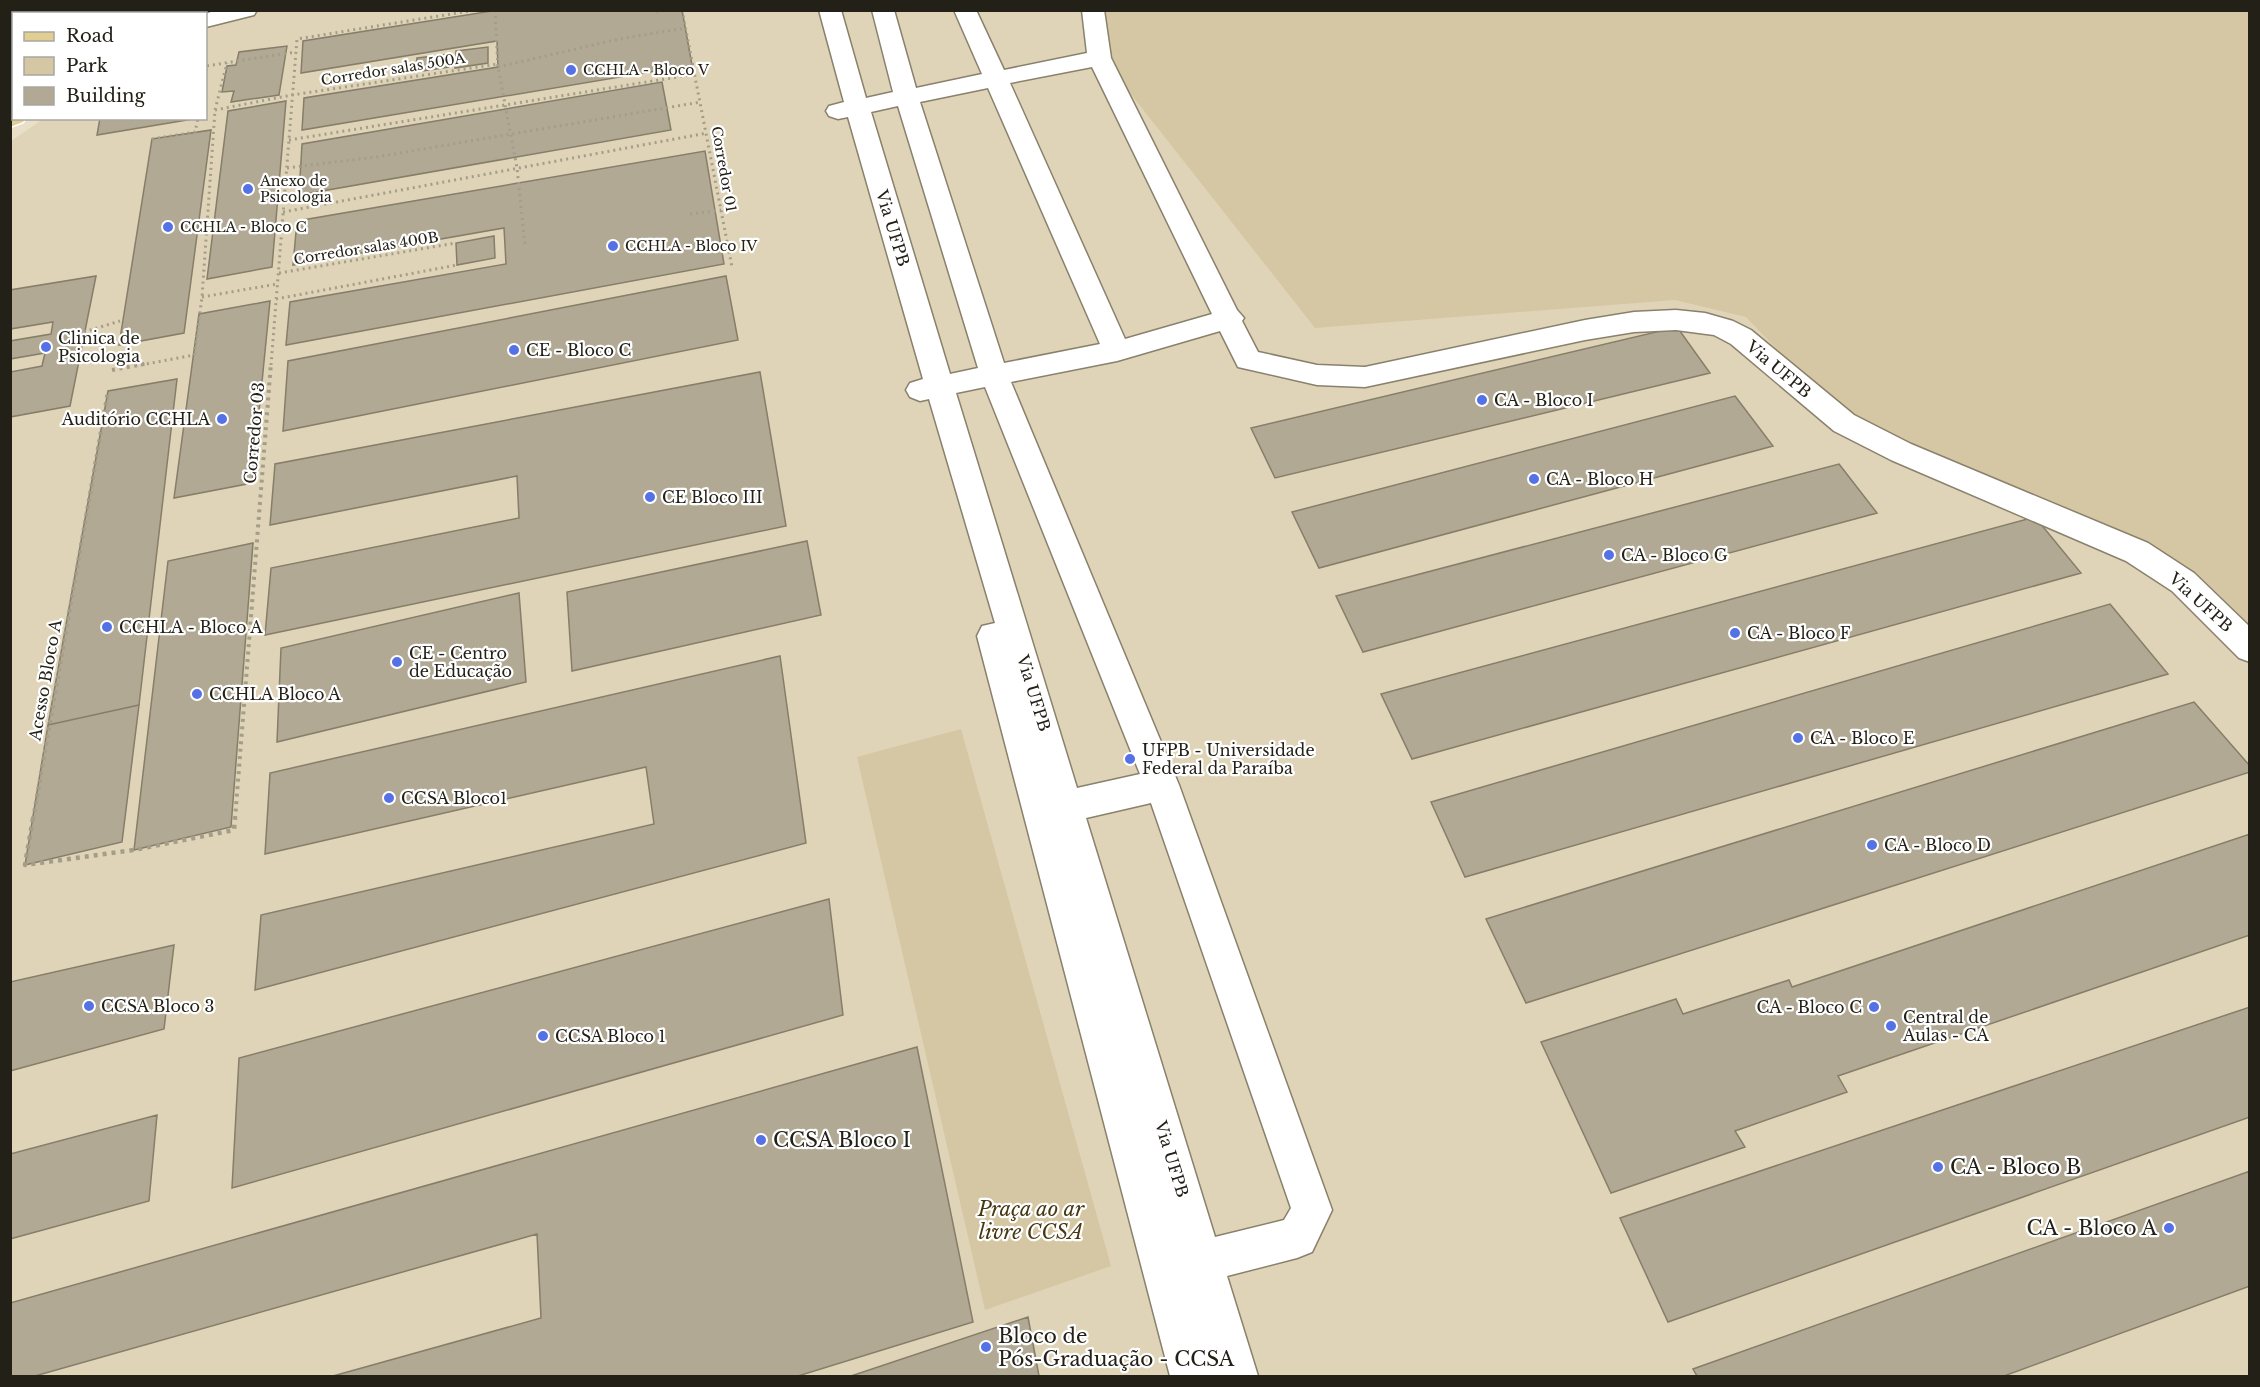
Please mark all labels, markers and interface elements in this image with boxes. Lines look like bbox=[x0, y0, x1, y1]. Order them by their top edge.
legend bbox=[12, 12, 207, 120]
text: Road bbox=[66, 25, 114, 47]
street label: Corredor salas 500A bbox=[320, 49, 467, 89]
text: Park bbox=[66, 55, 108, 77]
place label: CCHLA - Bloco V bbox=[583, 61, 710, 79]
marker: CCHLA - Bloco V bbox=[564, 63, 578, 77]
text: Building bbox=[66, 85, 145, 107]
street label: Corredor 01 bbox=[708, 125, 740, 213]
place label: Anexo de Psicologia bbox=[259, 172, 332, 206]
marker: Anexo de Psicologia bbox=[241, 182, 255, 196]
street label: Via UFPB bbox=[872, 186, 914, 269]
place label: CCHLA - Bloco C bbox=[180, 218, 307, 236]
marker: CCHLA - Bloco C bbox=[161, 220, 175, 234]
street label: Corredor salas 400B bbox=[292, 228, 440, 268]
place label: CCHLA - Bloco IV bbox=[625, 237, 758, 255]
marker: CCHLA - Bloco IV bbox=[606, 239, 620, 253]
place label: Clinica de Psicologia bbox=[58, 328, 140, 366]
street label: Via UFPB bbox=[1742, 335, 1816, 402]
marker: Clinica de Psicologia bbox=[39, 340, 53, 354]
place label: CE - Bloco C bbox=[526, 340, 631, 360]
marker: CE - Bloco C bbox=[507, 343, 521, 357]
street label: Corredor 03 bbox=[240, 381, 268, 485]
place label: CA - Bloco I bbox=[1494, 390, 1593, 410]
marker: CA - Bloco I bbox=[1475, 393, 1489, 407]
place label: Auditório CCHLA bbox=[61, 409, 211, 429]
marker: Auditório CCHLA bbox=[215, 412, 229, 426]
place label: CA - Bloco H bbox=[1546, 469, 1654, 489]
marker: CA - Bloco H bbox=[1527, 472, 1541, 486]
place label: CE Bloco III bbox=[662, 487, 763, 507]
marker: CE Bloco III bbox=[643, 490, 657, 504]
place label: CA - Bloco G bbox=[1621, 545, 1728, 565]
marker: CA - Bloco G bbox=[1602, 548, 1616, 562]
street label: Via UFPB bbox=[2164, 568, 2237, 636]
street label: Acesso Bloco A bbox=[24, 617, 66, 743]
place label: CCHLA - Bloco A bbox=[119, 617, 263, 637]
marker: CCHLA - Bloco A bbox=[100, 620, 114, 634]
place label: CA - Bloco F bbox=[1747, 623, 1851, 643]
marker: CA - Bloco F bbox=[1728, 626, 1742, 640]
place label: CE - Centro de Educação bbox=[409, 643, 512, 681]
street label: Via UFPB bbox=[1013, 651, 1055, 734]
marker: CE - Centro de Educação bbox=[390, 655, 404, 669]
place label: CCHLA Bloco A bbox=[209, 684, 341, 704]
marker: CCHLA Bloco A bbox=[190, 687, 204, 701]
place label: CA - Bloco E bbox=[1810, 728, 1914, 748]
marker: CA - Bloco E bbox=[1791, 731, 1805, 745]
place label: UFPB - Universidade Federal da Paraíba bbox=[1142, 740, 1315, 778]
marker: UFPB - Universidade Federal da Paraíba bbox=[1123, 752, 1137, 766]
place label: CCSA Bloco1 bbox=[401, 788, 507, 808]
marker: CCSA Bloco1 bbox=[382, 791, 396, 805]
place label: CA - Bloco D bbox=[1884, 835, 1991, 855]
marker: CA - Bloco D bbox=[1865, 838, 1879, 852]
place label: CCSA Bloco 3 bbox=[101, 996, 214, 1016]
place label: CA - Bloco C bbox=[1756, 997, 1862, 1017]
marker: CCSA Bloco 3 bbox=[82, 999, 96, 1013]
marker: CA - Bloco C bbox=[1867, 1000, 1881, 1014]
place label: Central de Aulas - CA bbox=[1902, 1007, 1990, 1045]
marker: Central de Aulas - CA bbox=[1884, 1019, 1898, 1033]
place label: CCSA Bloco 1 bbox=[555, 1026, 666, 1046]
marker: CCSA Bloco 1 bbox=[536, 1029, 550, 1043]
street label: Via UFPB bbox=[1151, 1117, 1193, 1200]
place label: CCSA Bloco I bbox=[773, 1128, 911, 1152]
marker: CCSA Bloco I bbox=[754, 1133, 768, 1147]
place label: CA - Bloco B bbox=[1950, 1155, 2081, 1179]
marker: CA - Bloco B bbox=[1931, 1160, 1945, 1174]
park label: Praça ao ar livre CCSA bbox=[977, 1197, 1085, 1244]
place label: CA - Bloco A bbox=[2027, 1216, 2158, 1240]
marker: CA - Bloco A bbox=[2162, 1221, 2176, 1235]
place label: Bloco de Pós-Graduação - CCSA bbox=[998, 1324, 1235, 1371]
marker: Bloco de Pós-Graduação - CCSA bbox=[979, 1340, 993, 1354]

